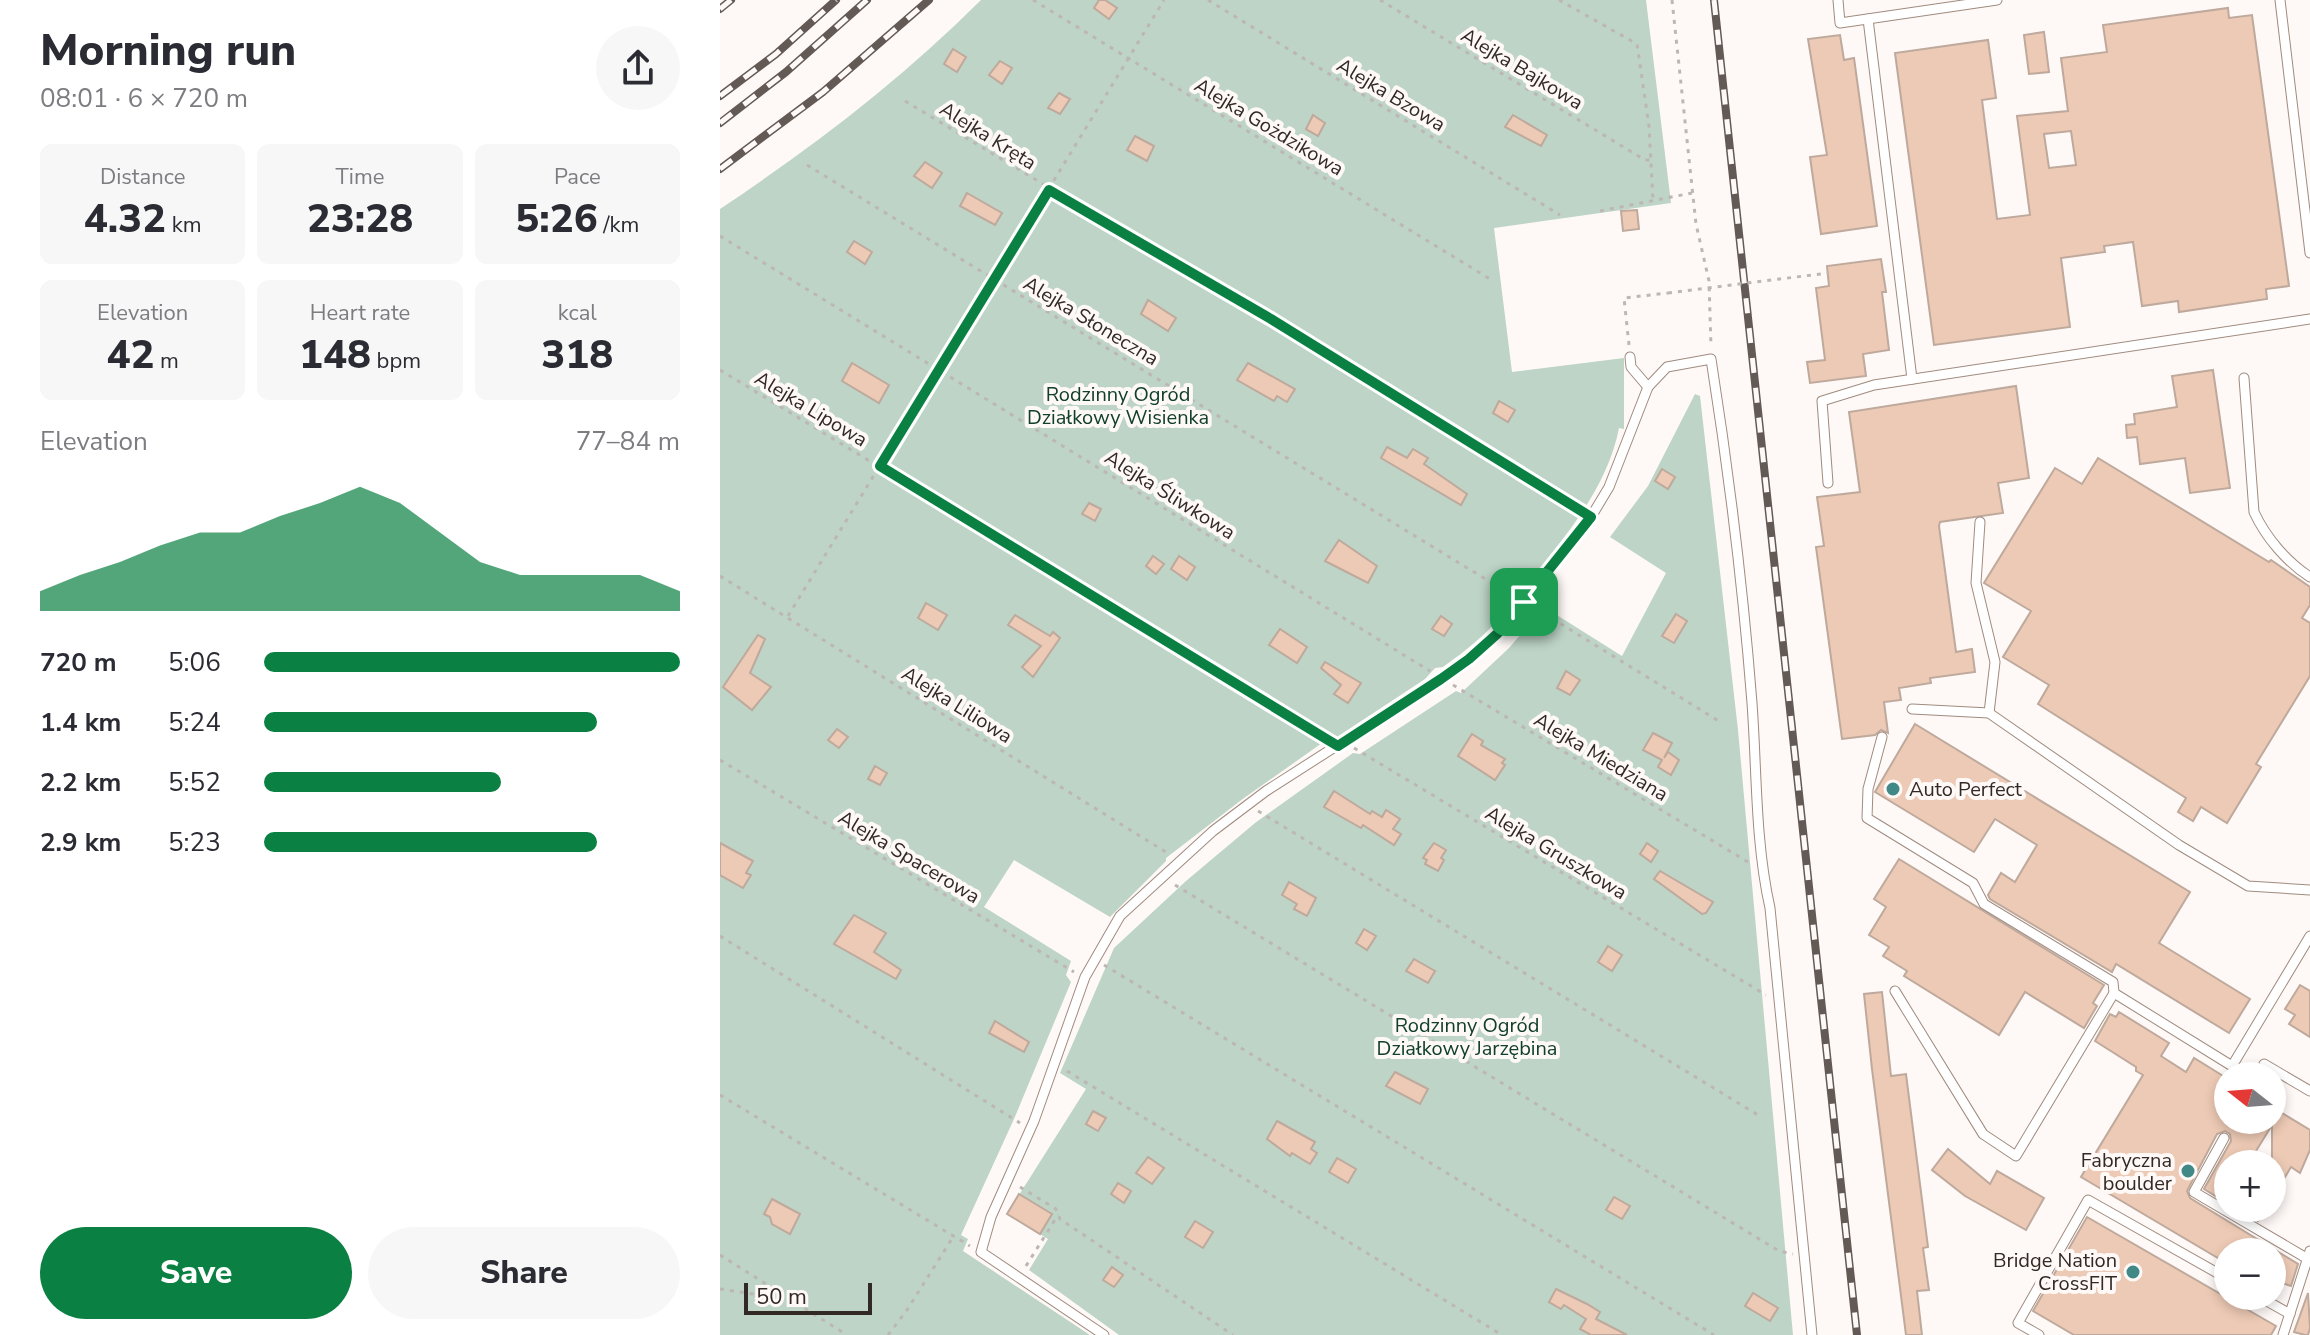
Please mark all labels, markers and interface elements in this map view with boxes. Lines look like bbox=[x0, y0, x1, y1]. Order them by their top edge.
text: Morning run bbox=[40, 21, 296, 81]
street label: Alejka Bajkowa bbox=[1456, 22, 1588, 116]
button: share bbox=[596, 26, 680, 110]
street label: Alejka Bzowa bbox=[1332, 52, 1450, 138]
street label: Alejka Gożdzikowa bbox=[1189, 72, 1349, 182]
text: 08:01 · 6 × 720 m bbox=[40, 81, 248, 116]
street label: Alejka Kręta bbox=[935, 96, 1041, 176]
text: Distance bbox=[100, 162, 185, 192]
text: Time bbox=[336, 162, 384, 192]
text: Pace bbox=[554, 162, 601, 192]
text: 4.32 bbox=[84, 192, 166, 246]
text: 23:28 bbox=[307, 192, 413, 246]
text: 5:26 bbox=[515, 192, 598, 246]
text: km bbox=[166, 210, 202, 240]
text: /km bbox=[598, 210, 639, 240]
street label: Alejka Słoneczna bbox=[1018, 270, 1164, 372]
text: Elevation bbox=[97, 298, 188, 328]
text: Heart rate bbox=[310, 298, 410, 328]
text: kcal bbox=[558, 298, 597, 328]
text: 42 bbox=[106, 328, 154, 382]
text: 148 bbox=[299, 328, 371, 382]
text: 318 bbox=[541, 328, 613, 382]
text: m bbox=[154, 346, 179, 376]
text: bpm bbox=[371, 346, 421, 376]
street label: Alejka Lipowa bbox=[750, 365, 872, 453]
park label: Rodzinny Ogród Działkowy Wisienka bbox=[1027, 381, 1209, 431]
text: Elevation bbox=[40, 424, 148, 459]
text: 77–84 m bbox=[576, 424, 680, 459]
street label: Alejka Śliwkowa bbox=[1100, 444, 1240, 546]
pin bbox=[1490, 568, 1558, 636]
icon: arrive bbox=[1502, 580, 1546, 624]
text: 720 m bbox=[40, 645, 117, 680]
text: 5:06 bbox=[168, 645, 221, 680]
street label: Alejka Liliowa bbox=[897, 660, 1017, 750]
text: 1.4 km bbox=[40, 705, 121, 740]
text: 5:24 bbox=[168, 705, 221, 740]
street label: Alejka Miedziana bbox=[1529, 706, 1673, 808]
text: 2.2 km bbox=[40, 765, 121, 800]
text: 5:52 bbox=[168, 765, 221, 800]
place label: Auto Perfect bbox=[1909, 776, 2023, 803]
marker: Auto Perfect bbox=[1884, 780, 1902, 798]
street label: Alejka Gruszkowa bbox=[1480, 800, 1632, 906]
street label: Alejka Spacerowa bbox=[833, 804, 985, 910]
text: 2.9 km bbox=[40, 825, 121, 860]
text: 5:23 bbox=[168, 825, 221, 860]
park label: Rodzinny Ogród Działkowy Jarzębina bbox=[1377, 1012, 1557, 1062]
north arrow bbox=[2214, 1062, 2286, 1134]
map controls bbox=[2214, 1062, 2286, 1310]
place label: Fabryczna boulder bbox=[2081, 1147, 2172, 1197]
button: + bbox=[2214, 1150, 2286, 1222]
marker: Fabryczna boulder bbox=[2179, 1162, 2197, 1180]
button: Save bbox=[40, 1227, 352, 1319]
button: Share bbox=[368, 1227, 680, 1319]
button: − bbox=[2214, 1238, 2286, 1310]
place label: Bridge Nation CrossFIT bbox=[1993, 1247, 2117, 1297]
marker: Bridge Nation CrossFIT bbox=[2124, 1263, 2142, 1281]
scale bar bbox=[744, 1279, 872, 1315]
text: 50 m bbox=[756, 1282, 807, 1312]

